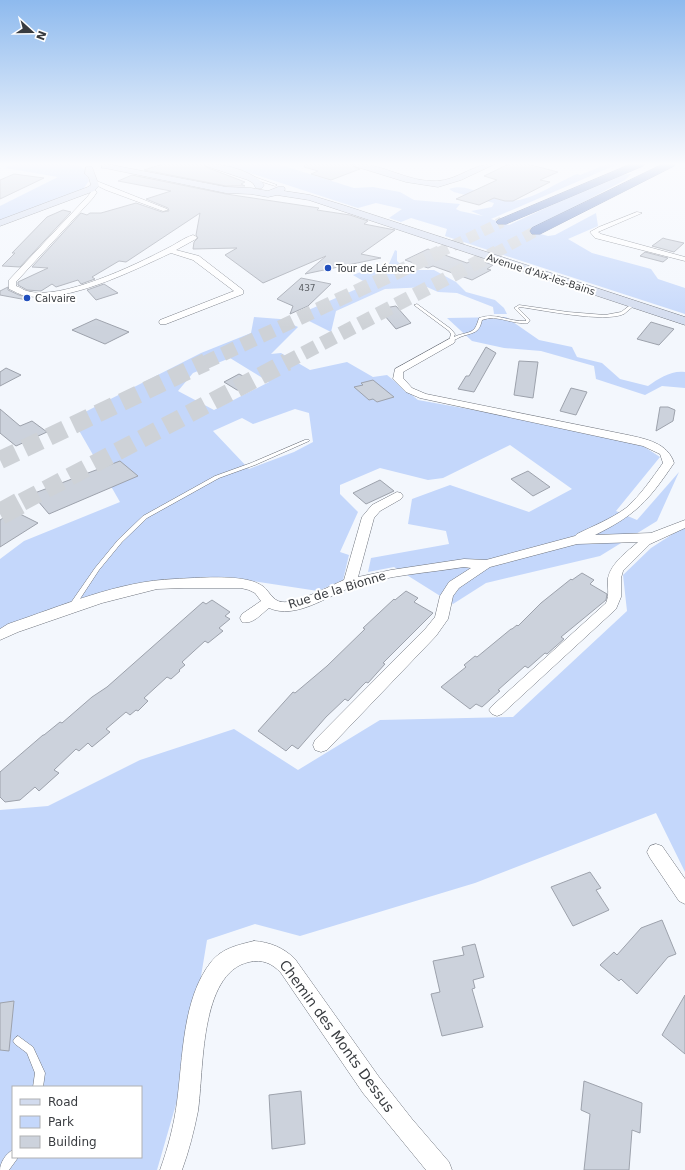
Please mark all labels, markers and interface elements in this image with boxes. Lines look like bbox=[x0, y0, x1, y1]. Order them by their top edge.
north arrow bbox=[12, 12, 52, 52]
text: N bbox=[33, 29, 49, 42]
street label: Avenue d'Aix-les-Bains bbox=[485, 252, 596, 297]
marker: Tour de Lémenc bbox=[323, 263, 333, 273]
place label: Tour de Lémenc bbox=[335, 263, 415, 274]
house number: 437 bbox=[298, 283, 316, 293]
marker: Calvaire bbox=[22, 293, 32, 303]
place label: Calvaire bbox=[35, 293, 76, 304]
street label: Rue de la Bionne bbox=[286, 568, 388, 612]
street label: Chemin des Monts Dessus bbox=[276, 957, 398, 1115]
legend bbox=[12, 1086, 142, 1158]
text: Road bbox=[48, 1095, 78, 1109]
text: Park bbox=[48, 1115, 74, 1129]
text: Building bbox=[48, 1135, 97, 1149]

